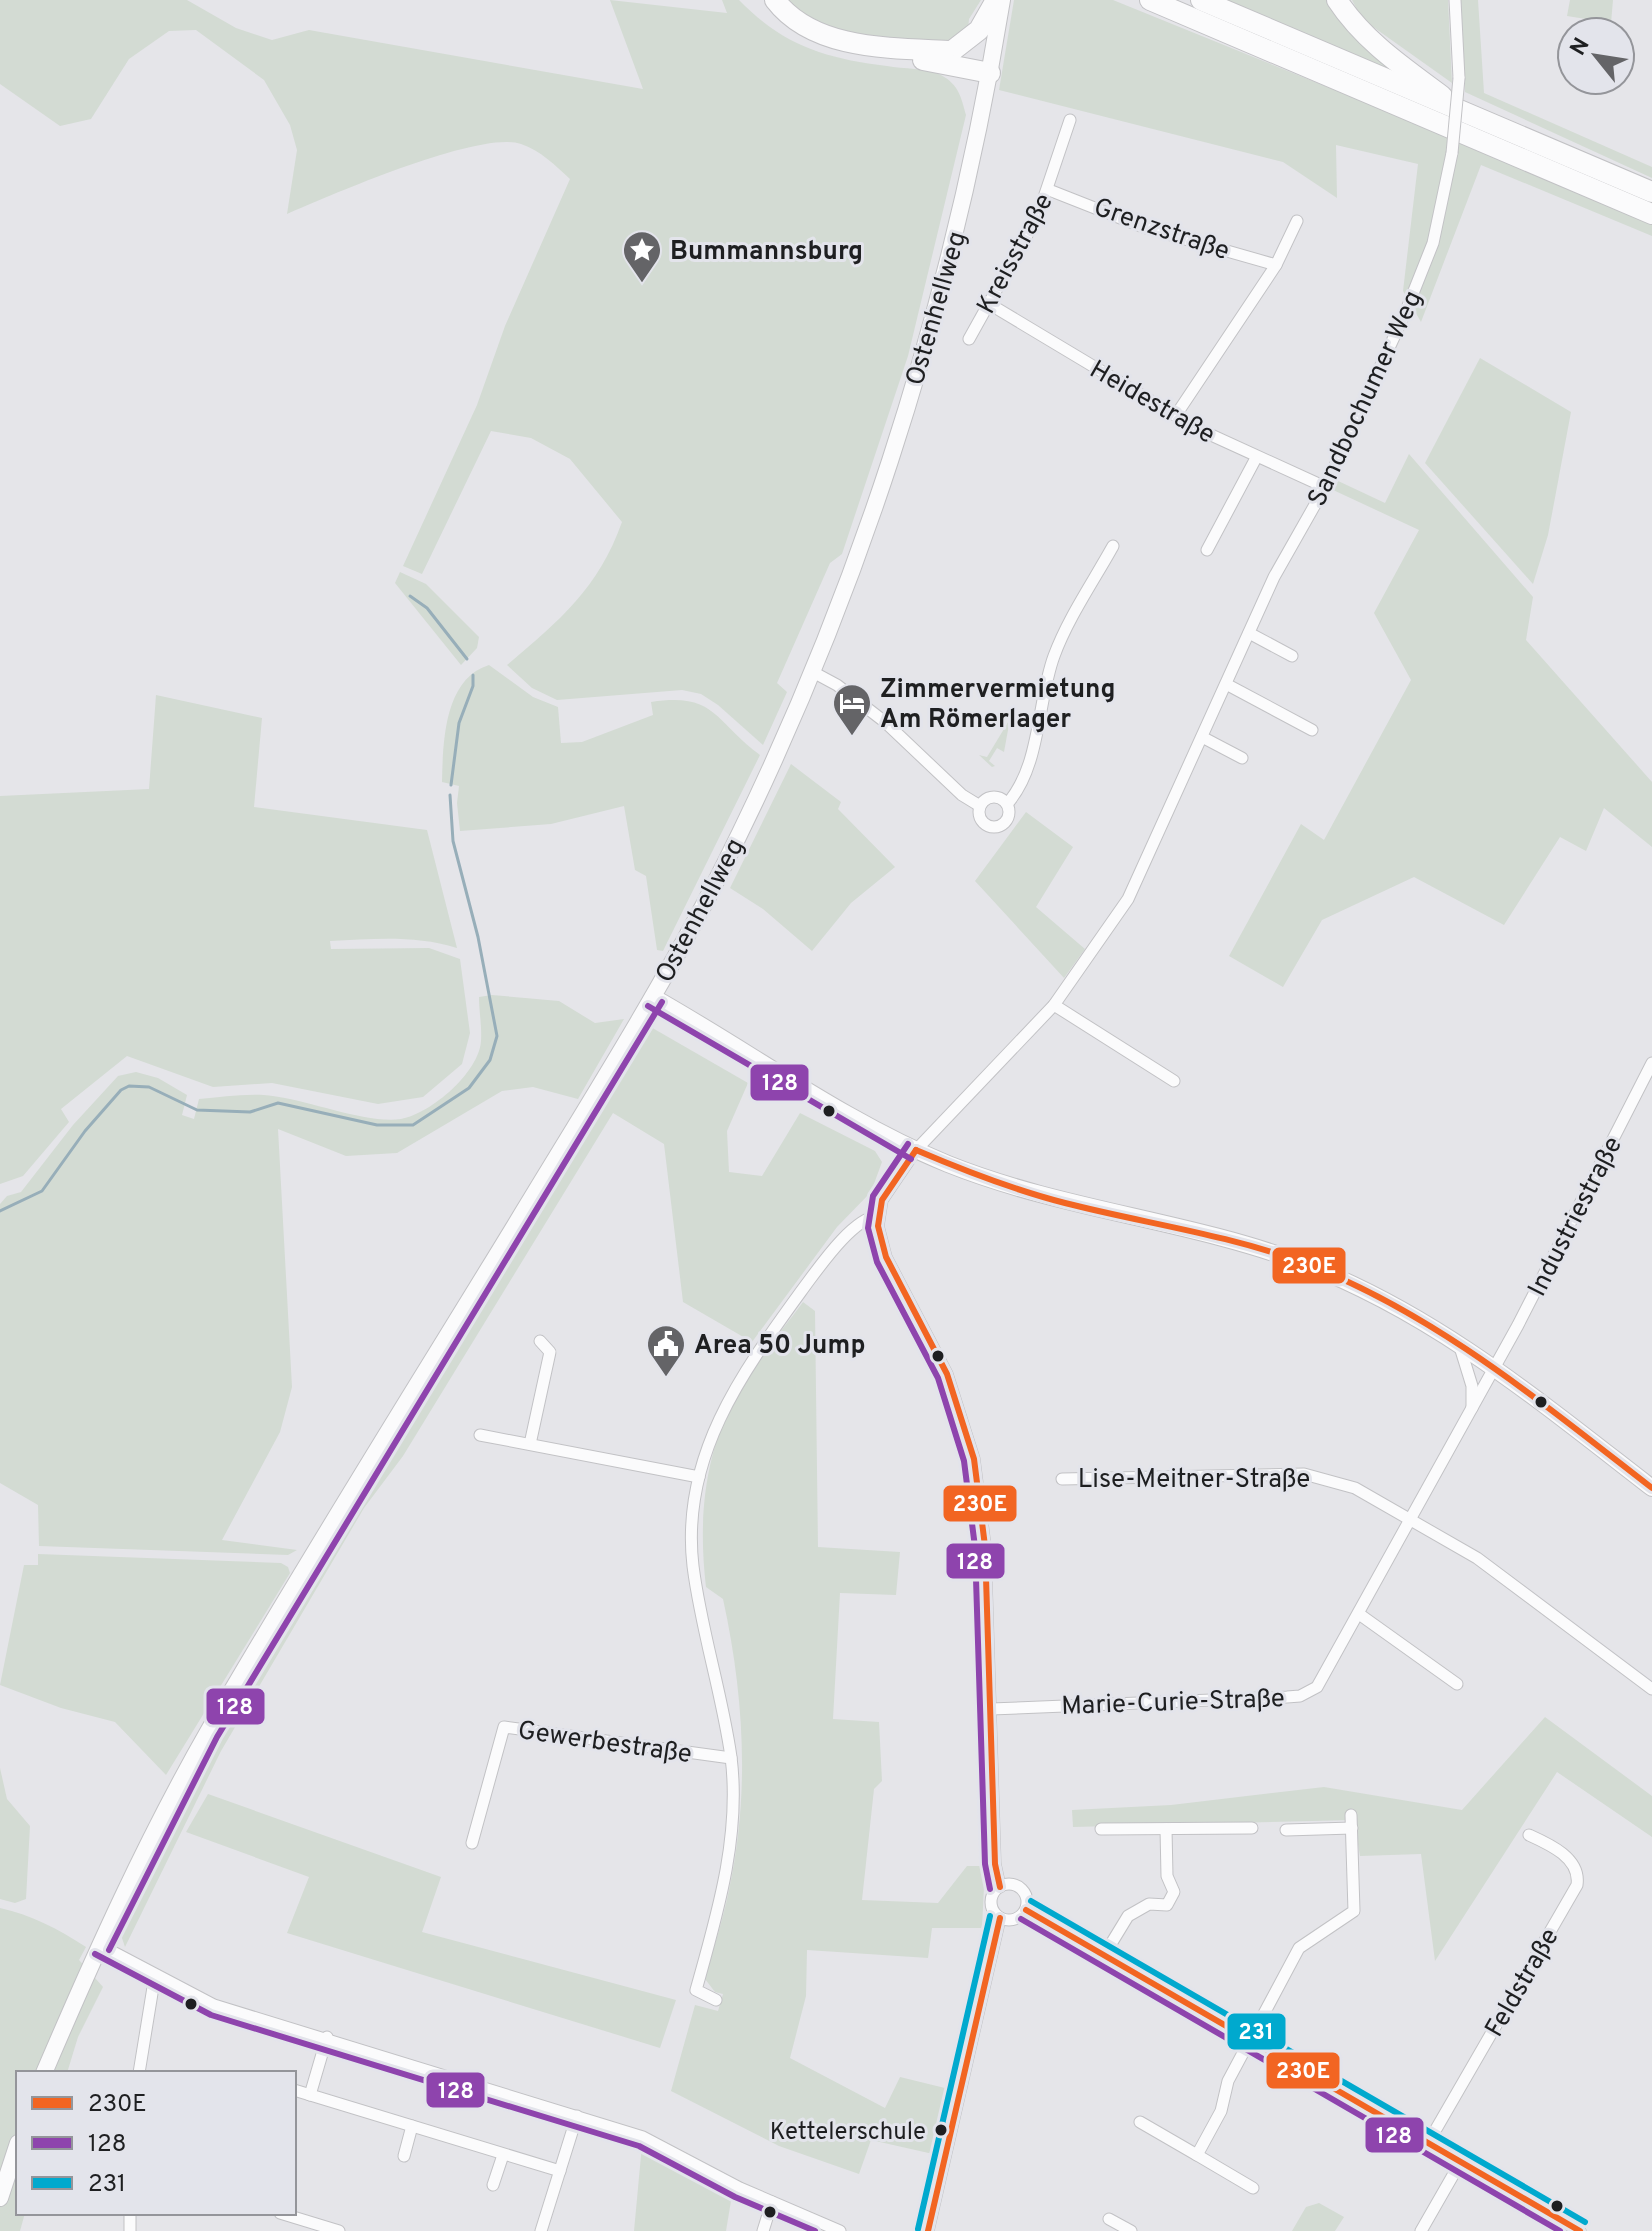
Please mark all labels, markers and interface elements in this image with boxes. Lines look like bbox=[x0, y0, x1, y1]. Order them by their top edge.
north arrow bbox=[1556, 16, 1636, 96]
text: N bbox=[1565, 34, 1596, 61]
street label: Kreisstraße bbox=[971, 188, 1062, 320]
street label: Grenzstraße bbox=[1089, 192, 1233, 269]
street label: Ostenhellweg bbox=[900, 228, 975, 390]
place icon: Bummannsburg bbox=[621, 229, 663, 284]
place label: Bummannsburg bbox=[670, 236, 863, 269]
street label: Sandbochumer Weg bbox=[1302, 286, 1431, 512]
street label: Heidestraße bbox=[1083, 354, 1220, 452]
place label: Zimmervermietung Am Römerlager bbox=[880, 674, 1116, 737]
hotel icon: Zimmervermietung Am Römerlager bbox=[831, 682, 873, 737]
street label: Ostenhellweg bbox=[649, 833, 753, 989]
line badge: 128 bbox=[749, 1063, 810, 1102]
text: 128 bbox=[762, 1071, 798, 1098]
unlabelled marker bbox=[821, 1103, 837, 1119]
street label: Industriestraße bbox=[1522, 1132, 1631, 1303]
line badge: 230E bbox=[1271, 1246, 1347, 1285]
text: 230E bbox=[1282, 1254, 1336, 1281]
public building icon: Area 50 Jump bbox=[645, 1323, 687, 1378]
place label: Area 50 Jump bbox=[694, 1330, 865, 1363]
unlabelled marker bbox=[930, 1348, 946, 1364]
unlabelled marker bbox=[1533, 1394, 1549, 1410]
street label: Lise-Meitner-Straße bbox=[1078, 1464, 1310, 1497]
line badge: 230E bbox=[942, 1484, 1018, 1523]
text: 230E bbox=[953, 1492, 1007, 1519]
line badge: 128 bbox=[945, 1542, 1006, 1580]
text: 128 bbox=[957, 1550, 993, 1577]
street label: Marie-Curie-Straße bbox=[1061, 1683, 1285, 1724]
line badge: 128 bbox=[205, 1687, 266, 1726]
text: 128 bbox=[217, 1695, 253, 1722]
street label: Gewerbestraße bbox=[516, 1715, 694, 1772]
street label: Feldstraße bbox=[1479, 1923, 1568, 2044]
unlabelled marker bbox=[183, 1996, 199, 2012]
line badge: 231 bbox=[1226, 2012, 1287, 2051]
text: 231 bbox=[1238, 2020, 1274, 2047]
line badge: 230E bbox=[1265, 2051, 1341, 2090]
text: 230E bbox=[1276, 2059, 1330, 2086]
legend bbox=[16, 2071, 296, 2215]
line badge: 128 bbox=[425, 2071, 486, 2109]
text: 128 bbox=[438, 2079, 474, 2106]
text: 230E bbox=[88, 2090, 147, 2120]
line badge: 128 bbox=[1364, 2116, 1425, 2154]
place label: Kettelerschule bbox=[770, 2118, 926, 2148]
marker: Kettelerschule bbox=[933, 2122, 949, 2138]
text: 128 bbox=[1376, 2124, 1412, 2151]
text: 128 bbox=[88, 2130, 126, 2160]
text: 231 bbox=[88, 2170, 126, 2200]
unlabelled marker bbox=[1549, 2198, 1565, 2214]
unlabelled marker bbox=[762, 2204, 778, 2220]

